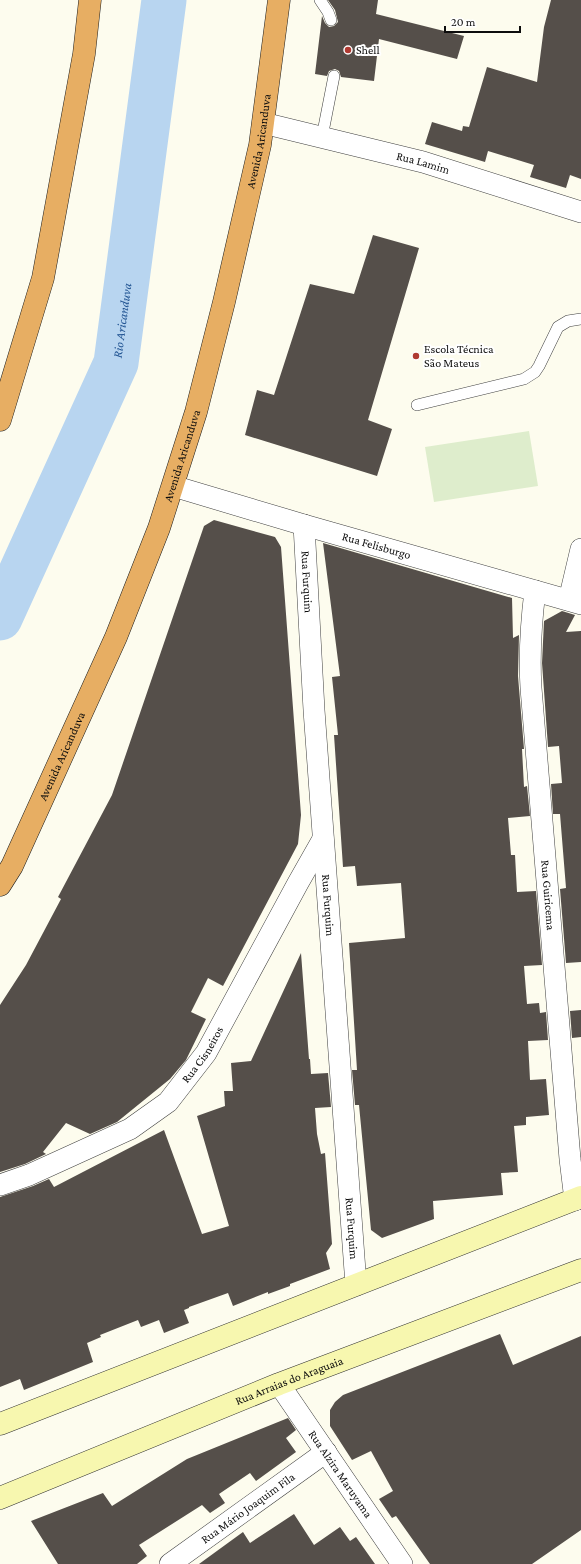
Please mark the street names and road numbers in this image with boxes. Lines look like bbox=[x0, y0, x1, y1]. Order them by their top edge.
street label: Avenida Aricanduva bbox=[243, 93, 274, 190]
street label: Rua Lamim bbox=[395, 149, 452, 177]
street label: Avenida Aricanduva bbox=[161, 407, 203, 504]
street label: Rua Felisburgo bbox=[340, 529, 412, 562]
street label: Rua Furquim bbox=[298, 551, 316, 614]
street label: Avenida Aricanduva bbox=[36, 709, 88, 803]
street label: Rua Guiricema bbox=[538, 859, 558, 931]
street label: Rua Furquim bbox=[319, 874, 338, 937]
street label: Rua Cisneiros bbox=[178, 1024, 226, 1086]
street label: Rua Furquim bbox=[343, 1197, 361, 1260]
street label: Rua Arraias do Araguaia bbox=[233, 1353, 345, 1408]
street label: Rua Alzira Maruyama bbox=[306, 1427, 376, 1521]
street label: Rua Mário Joaquim Fila bbox=[198, 1469, 298, 1546]

